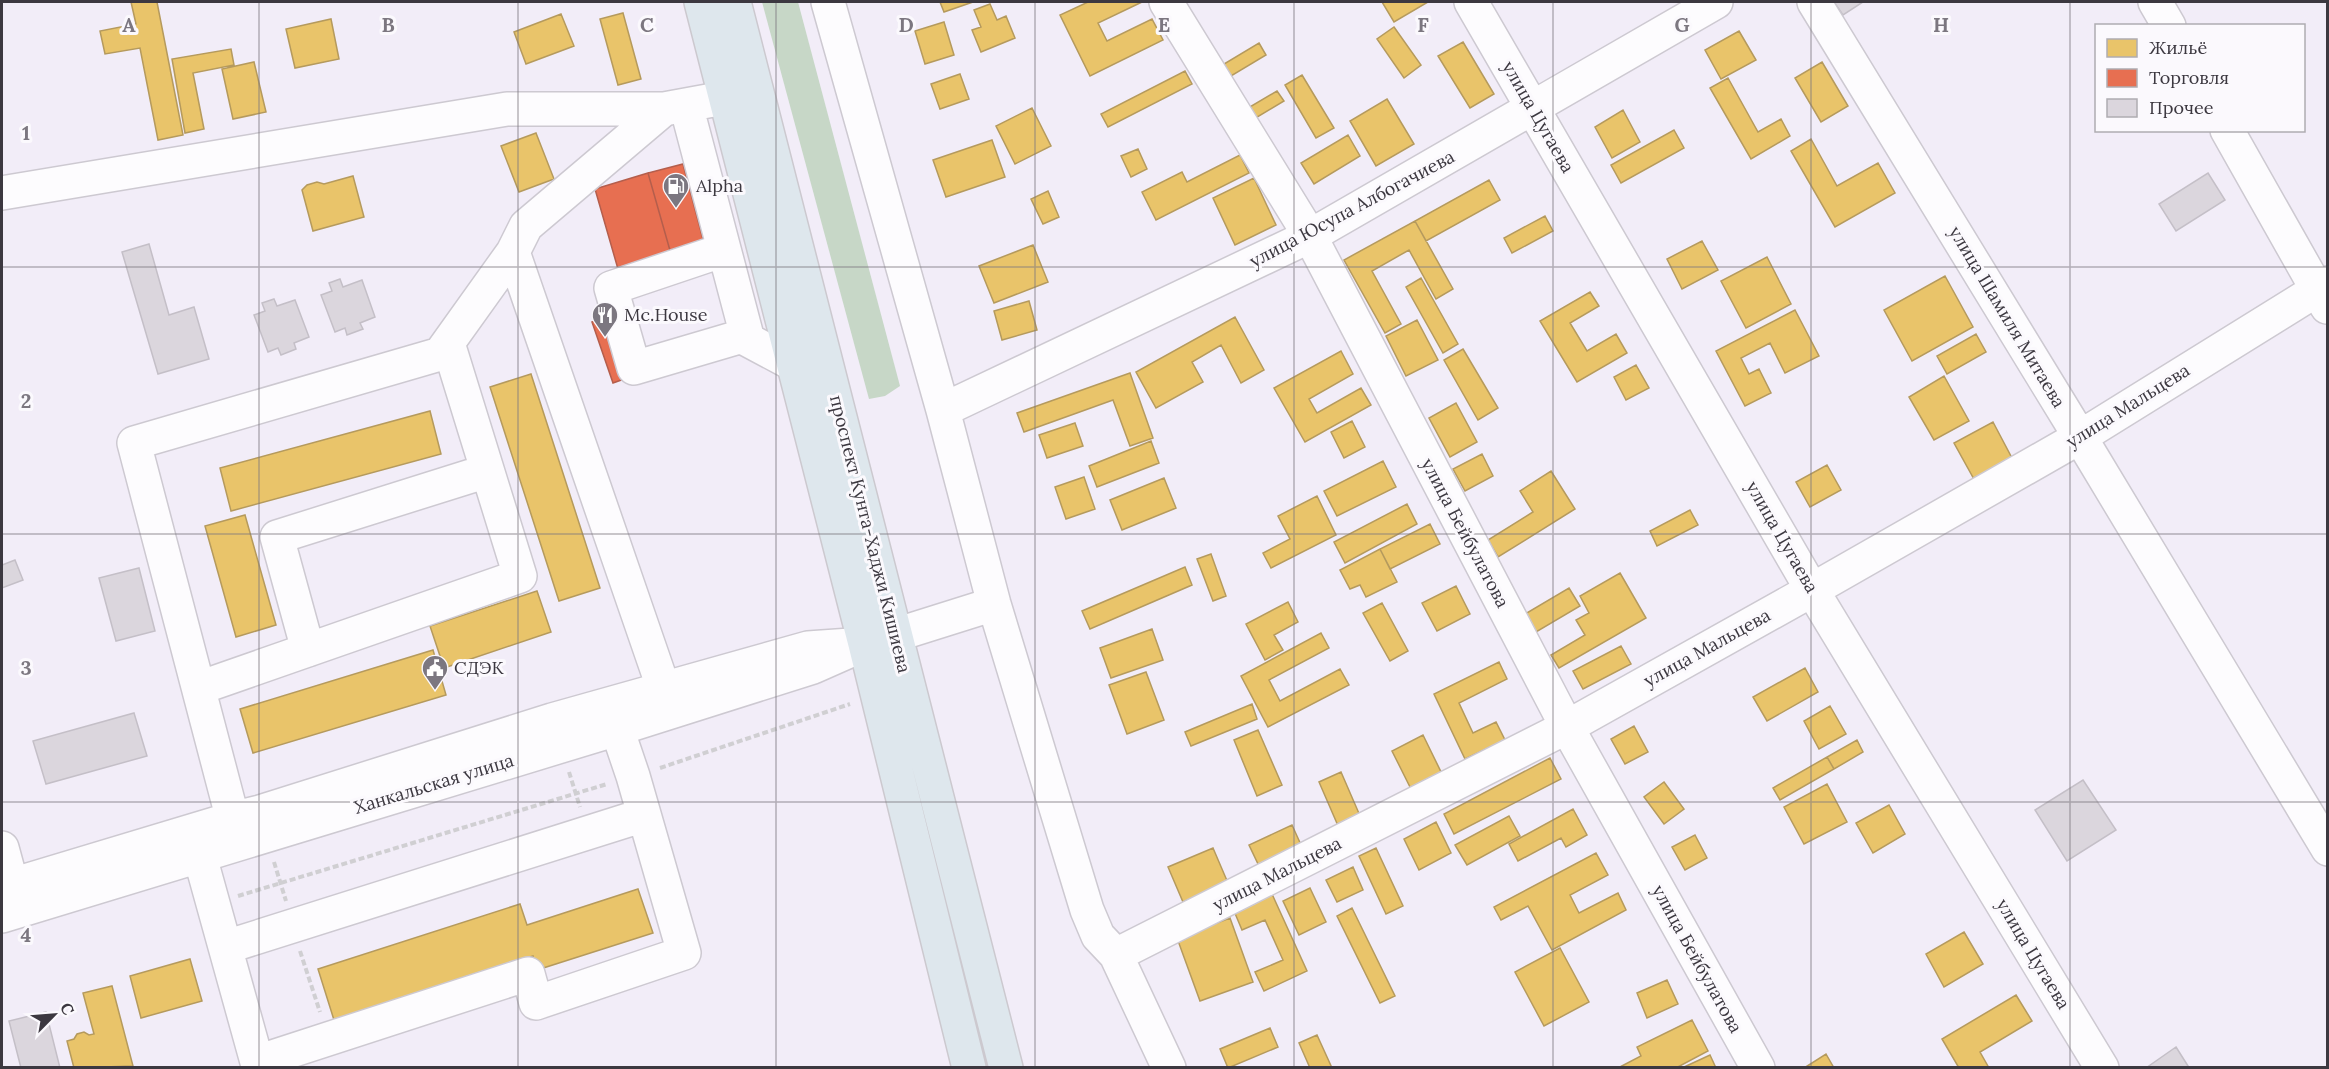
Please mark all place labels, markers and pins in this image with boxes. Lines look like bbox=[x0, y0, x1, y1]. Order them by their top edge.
fuel station icon: Alpha bbox=[661, 171, 691, 209]
place label: Alpha bbox=[695, 174, 743, 197]
restaurant icon: Mc.House bbox=[590, 300, 620, 338]
place label: Mc.House bbox=[624, 303, 708, 326]
public building icon: СДЭК bbox=[420, 653, 450, 691]
place label: СДЭК bbox=[454, 656, 504, 679]

